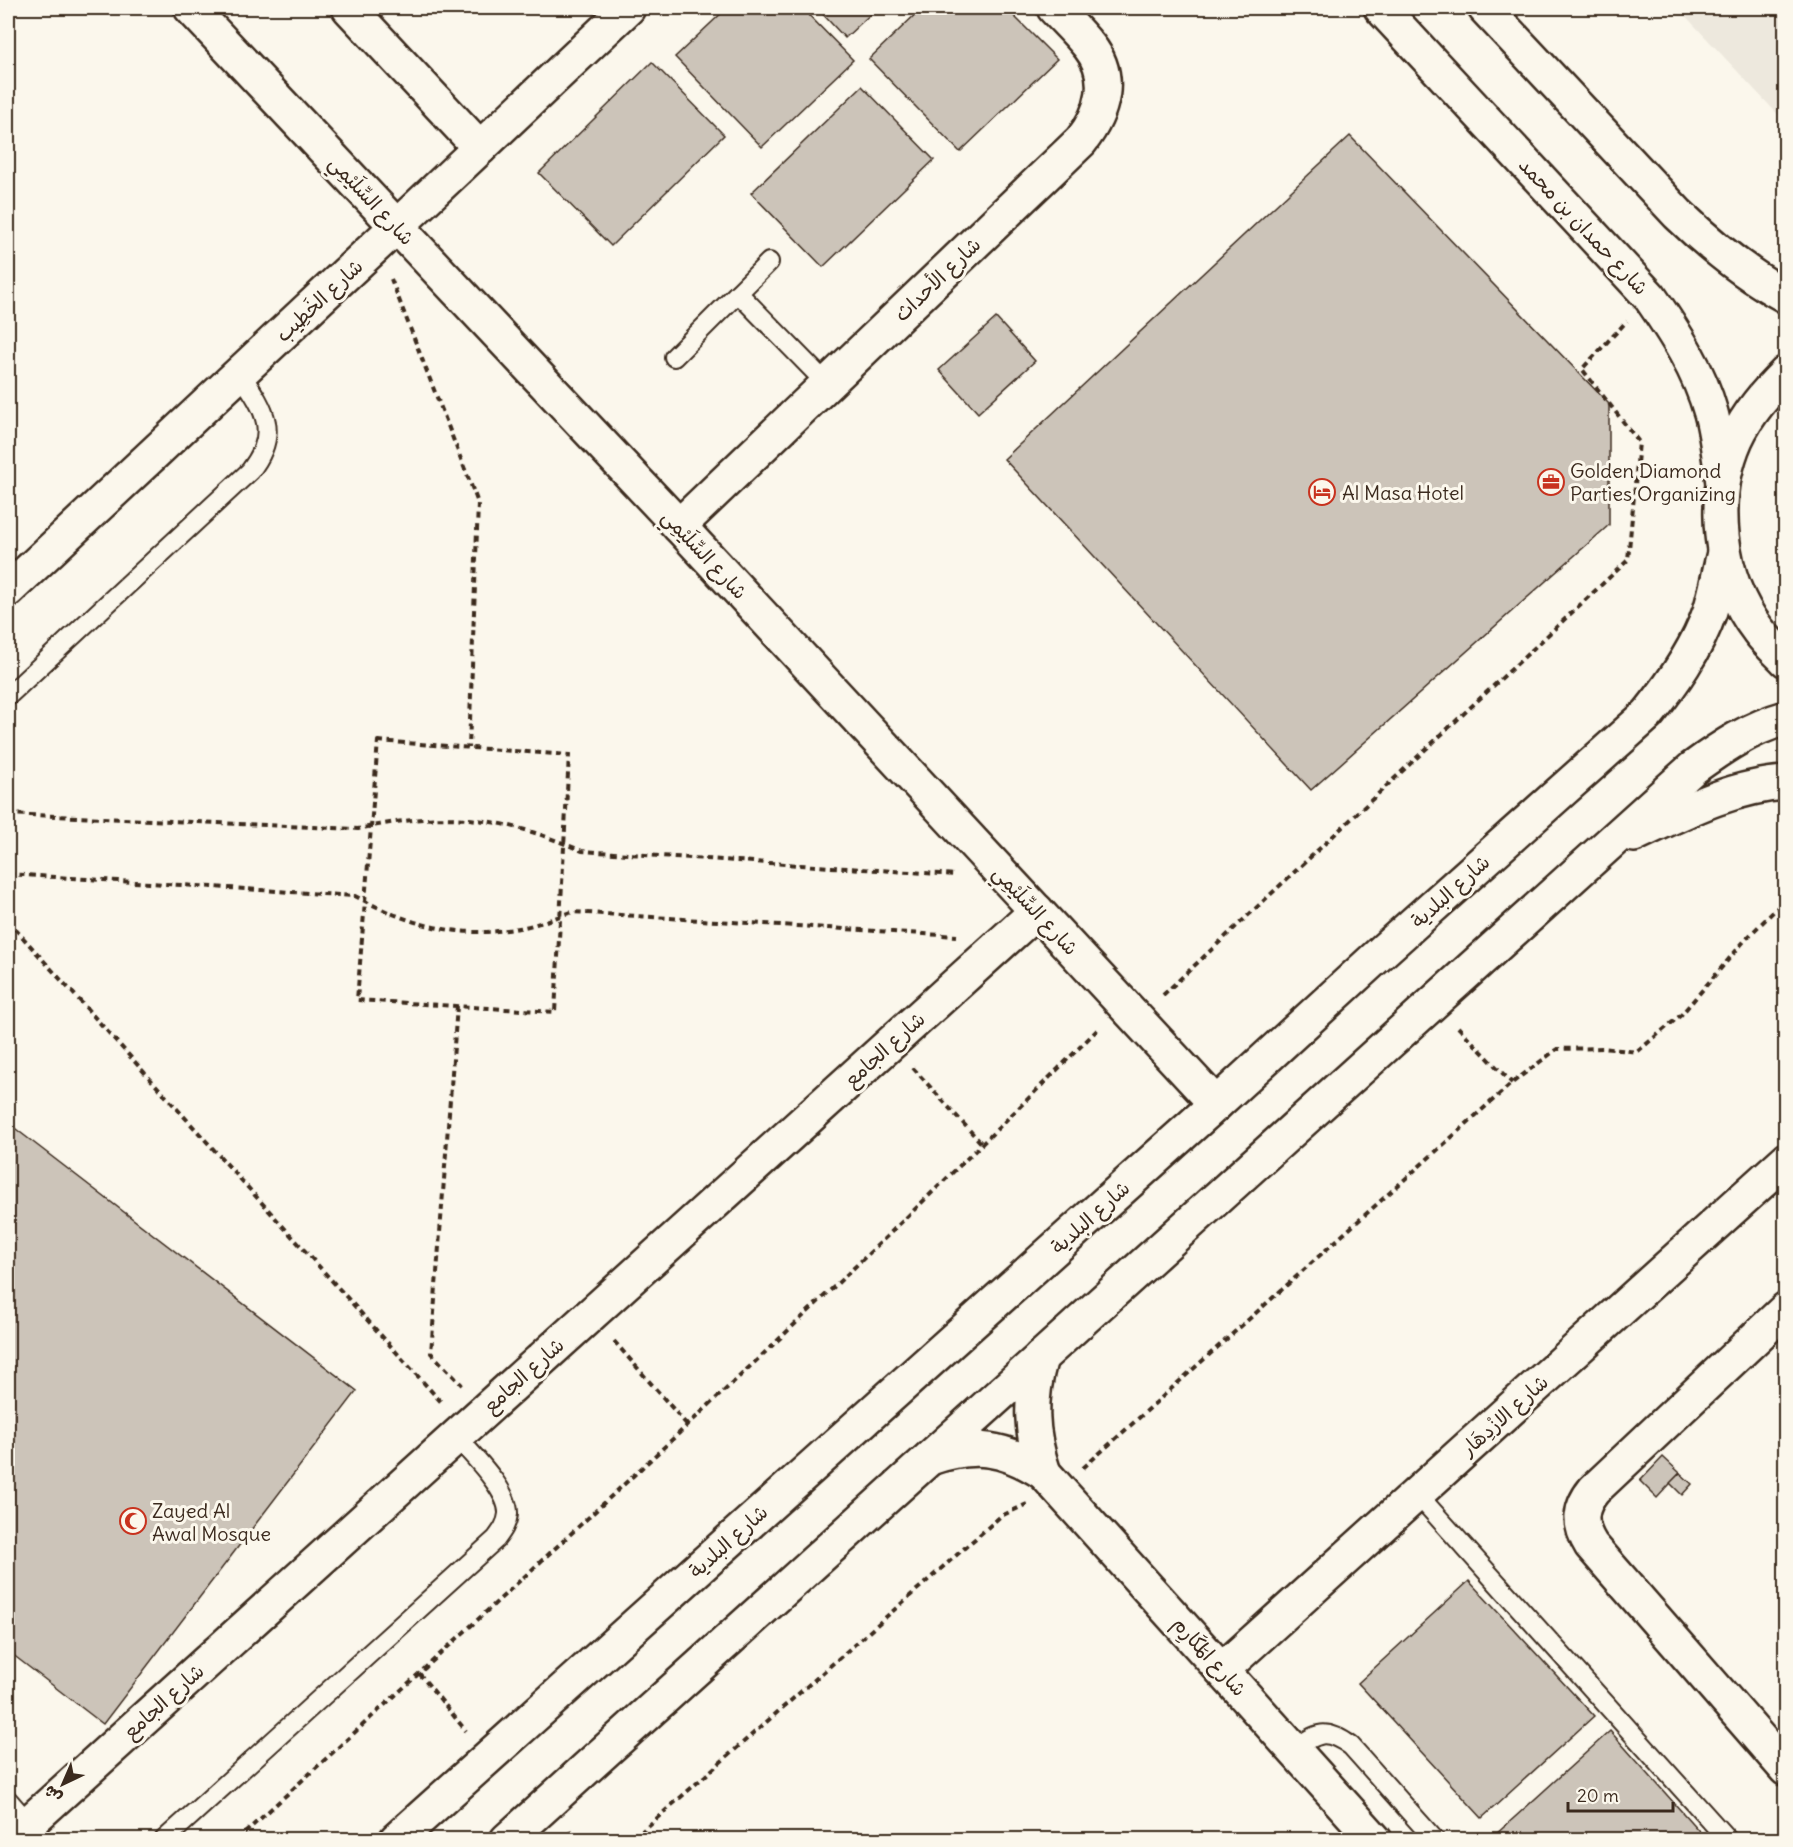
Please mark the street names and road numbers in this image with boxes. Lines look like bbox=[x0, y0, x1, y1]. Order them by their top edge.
street label: شارع السِّلَيْمِي bbox=[320, 150, 420, 254]
street label: شارع حمدان بن محمد bbox=[1512, 152, 1654, 301]
street label: شارع الأحداث bbox=[889, 232, 987, 328]
street label: شارع الخَطِيب bbox=[270, 253, 369, 348]
street label: شارع السِّلَيْمِي bbox=[653, 504, 753, 608]
street label: شارع البلدية bbox=[1405, 849, 1496, 934]
street label: شارع السِّلَيْمِي bbox=[984, 860, 1084, 964]
street label: شارع الجامع bbox=[838, 1006, 932, 1094]
street label: شارع البلدية bbox=[1045, 1175, 1136, 1260]
street label: شارع الجامع bbox=[477, 1332, 571, 1420]
street label: شارع الازْدِهَار bbox=[1454, 1369, 1554, 1463]
street label: شارع البلدية bbox=[683, 1499, 774, 1584]
street label: شارع المَكَارِم bbox=[1165, 1611, 1252, 1704]
street label: شارع الجامع bbox=[117, 1658, 211, 1746]

